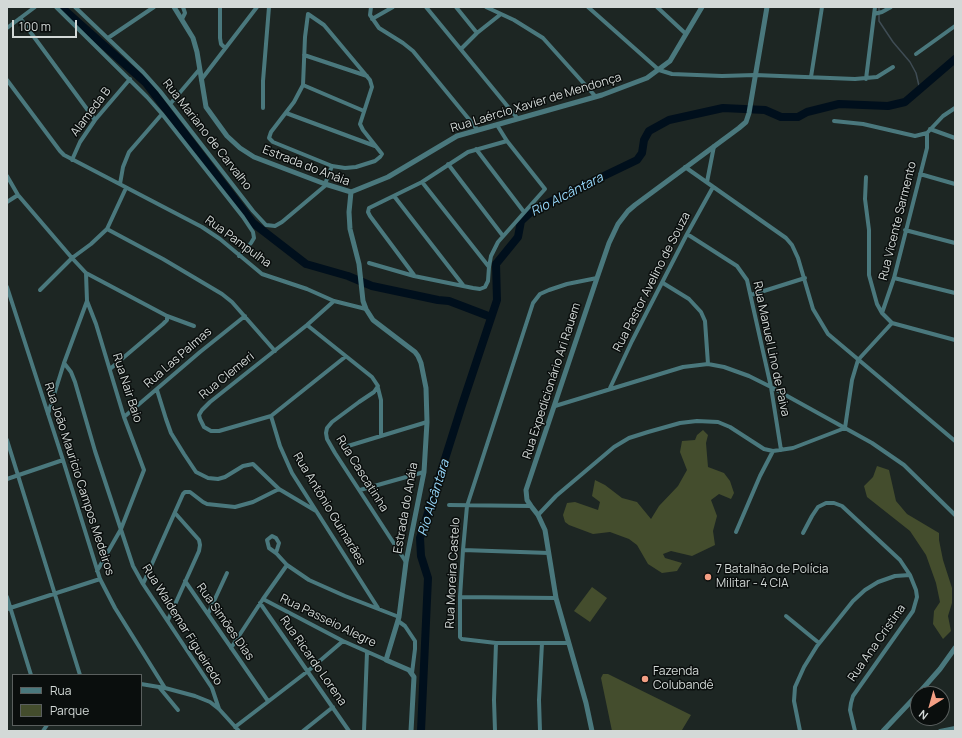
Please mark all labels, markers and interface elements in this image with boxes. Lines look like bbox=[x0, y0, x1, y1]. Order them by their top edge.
scale bar bbox=[14, 12, 79, 38]
text: 100 m bbox=[19, 18, 51, 35]
street label: Rua Laércio Xavier de Mendonça bbox=[449, 70, 623, 136]
street label: Rua Mariano de Carvalho bbox=[159, 77, 255, 193]
street label: Alameda B bbox=[68, 85, 114, 139]
street label: Estrada do Anáia bbox=[260, 143, 352, 189]
street label: Rua Vicente Sarmento bbox=[876, 160, 920, 282]
water label: Rio Alcântara bbox=[528, 170, 606, 220]
street label: Rua Pastor Avelino de Souza bbox=[610, 210, 694, 354]
street label: Rua Pampulha bbox=[202, 213, 274, 271]
street label: Rua Manuel Lino de Paiva bbox=[750, 280, 792, 418]
street label: Rua Expedicionário Ari Rauem bbox=[520, 301, 584, 461]
street label: Rua Las Palmas bbox=[141, 325, 215, 391]
street label: Rua Clemeri bbox=[197, 350, 257, 402]
street label: Rua Nair Baio bbox=[109, 351, 145, 425]
street label: Rua João Maurício Campos Medeiros bbox=[41, 381, 117, 577]
street label: Rua Cascatinha bbox=[333, 433, 391, 515]
street label: Rua Antônio Guimarães bbox=[290, 450, 368, 568]
water label: Rio Alcântara bbox=[415, 458, 453, 538]
street label: Estrada do Anáia bbox=[391, 461, 421, 555]
street label: Rua Moreira Castelo bbox=[443, 517, 463, 629]
street label: Rua Waldemar Figueiredo bbox=[139, 562, 225, 688]
place label: 7 Batalhão de Polícia Militar - 4 CIA bbox=[716, 563, 828, 591]
marker: 7 Batalhão de Polícia Militar - 4 CIA bbox=[703, 572, 713, 582]
street label: Rua Simões Dias bbox=[193, 581, 257, 663]
street label: Rua Passeio Alegre bbox=[278, 592, 378, 650]
street label: Rua Ana Cristina bbox=[845, 602, 909, 684]
street label: Rua Ricardo Lorena bbox=[277, 613, 349, 709]
place label: Fazenda Colubandê bbox=[653, 665, 714, 693]
legend bbox=[12, 674, 142, 726]
marker: Fazenda Colubandê bbox=[640, 674, 650, 684]
text: Rua bbox=[50, 682, 71, 699]
north arrow bbox=[910, 686, 950, 726]
text: Parque bbox=[50, 702, 89, 719]
text: N bbox=[915, 707, 931, 724]

